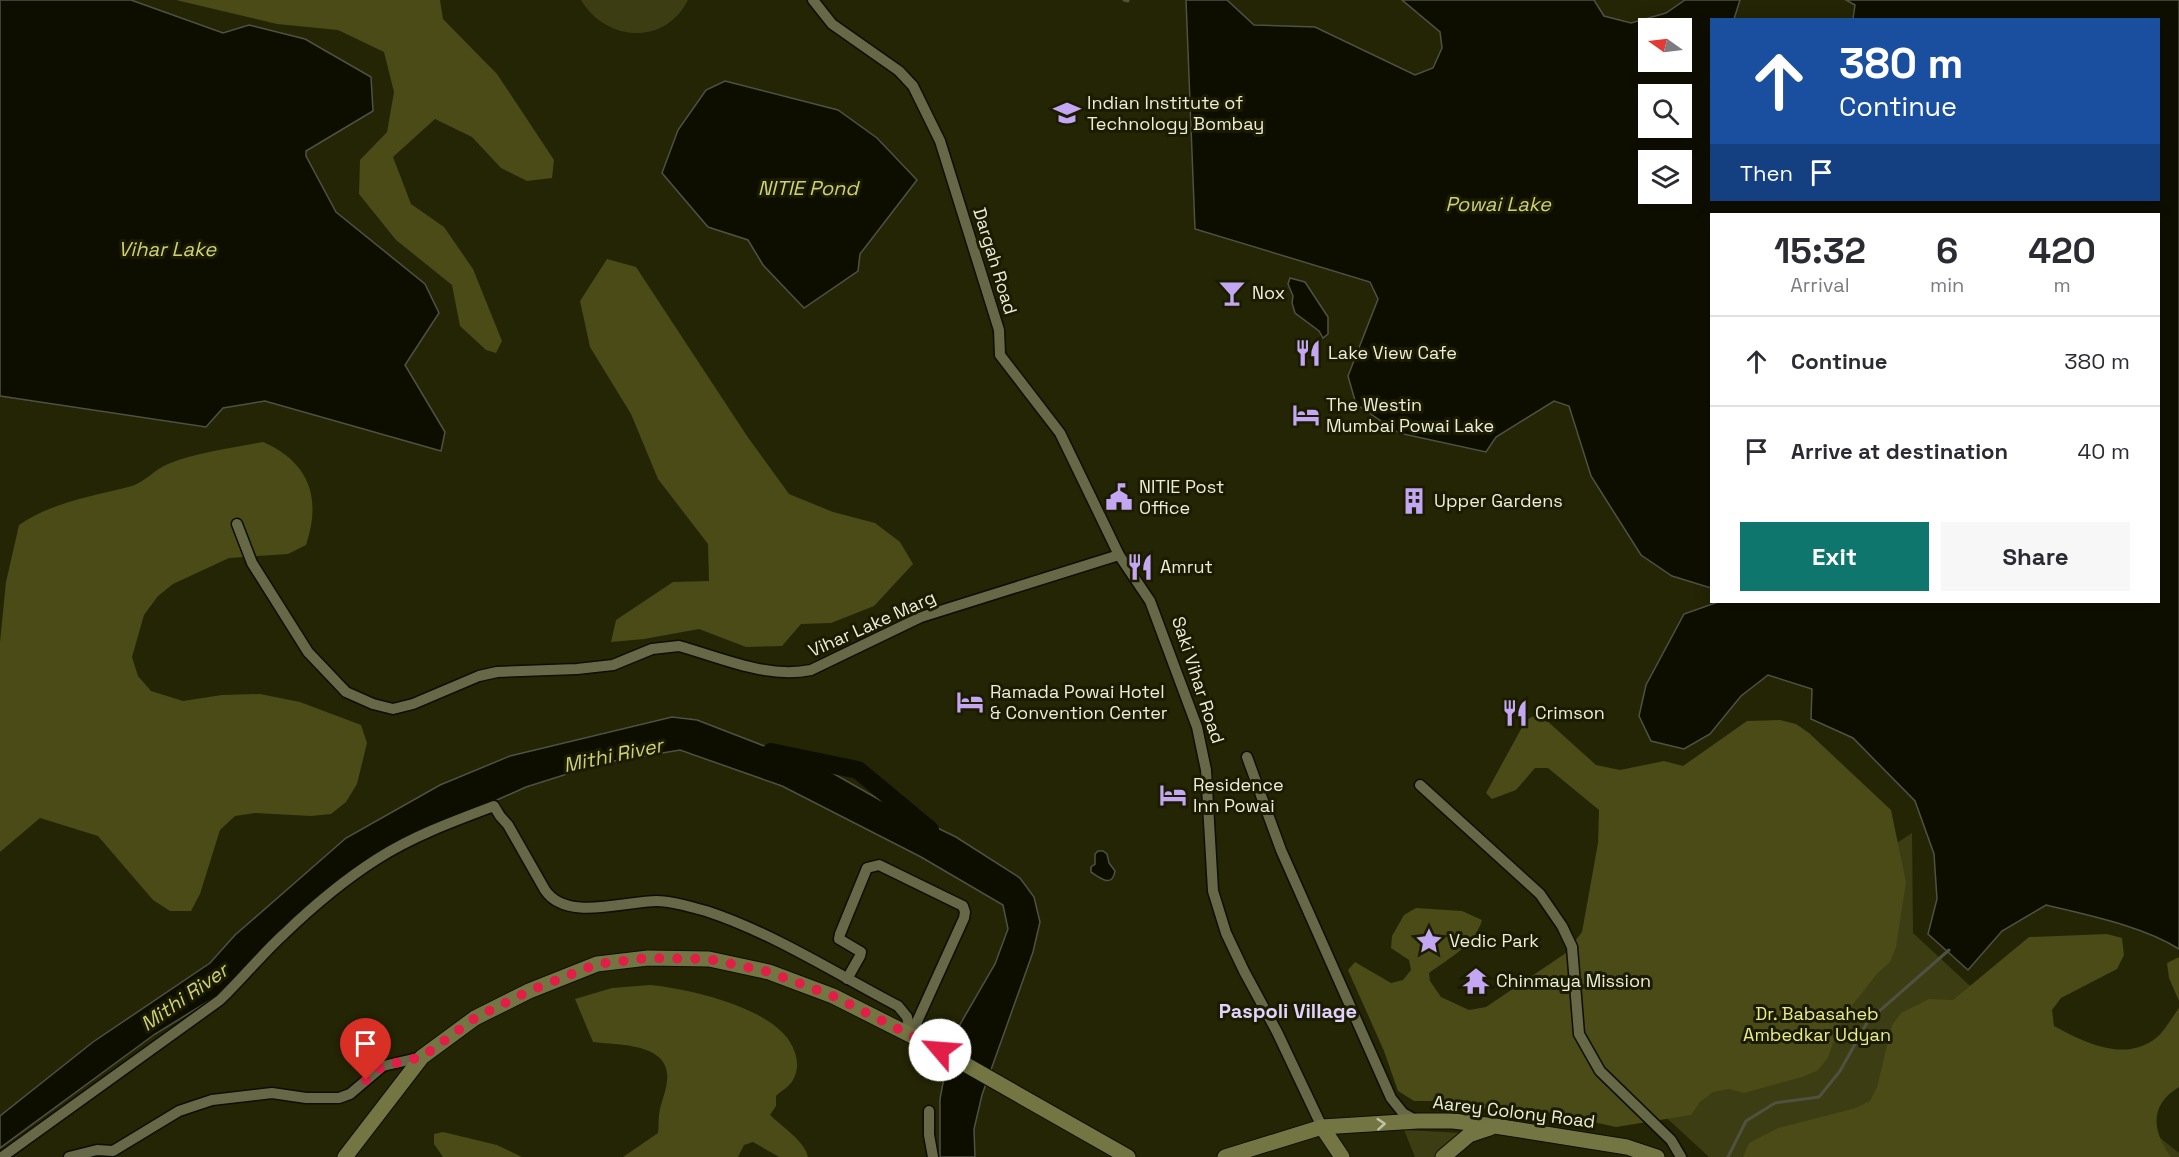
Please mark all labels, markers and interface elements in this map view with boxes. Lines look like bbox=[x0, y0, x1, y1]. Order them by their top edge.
north arrow bbox=[1638, 18, 1692, 72]
map controls bbox=[1638, 18, 1692, 204]
text: 380 m bbox=[1839, 37, 1964, 90]
icon: ahead bbox=[1740, 42, 1818, 120]
button: search bbox=[1638, 84, 1692, 138]
text: Continue bbox=[1839, 89, 1957, 124]
place label: Indian Institute of Technology Bombay bbox=[1087, 91, 1264, 135]
school or university icon: Indian Institute of Technology Bombay bbox=[1052, 98, 1082, 128]
button: layers bbox=[1638, 150, 1692, 204]
icon: arrive bbox=[1805, 156, 1838, 189]
text: Then bbox=[1740, 159, 1793, 187]
water label: NITIE Pond bbox=[758, 175, 860, 201]
water label: Powai Lake bbox=[1445, 191, 1552, 217]
street label: Dargah Road bbox=[968, 205, 1023, 317]
text: 15:32 bbox=[1774, 228, 1866, 274]
text: 6 bbox=[1936, 228, 1958, 274]
text: 420 bbox=[2028, 228, 2096, 274]
water label: Vihar Lake bbox=[118, 236, 217, 262]
text: Arrival bbox=[1790, 272, 1850, 298]
text: min bbox=[1930, 272, 1964, 298]
text: m bbox=[2054, 272, 2071, 298]
bar icon: Nox bbox=[1217, 278, 1247, 308]
place label: Nox bbox=[1252, 281, 1285, 304]
restaurant icon: Lake View Cafe bbox=[1293, 338, 1323, 368]
place label: Lake View Cafe bbox=[1328, 341, 1457, 364]
icon: ahead bbox=[1740, 345, 1773, 378]
text: Continue bbox=[1791, 347, 1887, 375]
text: 380 m bbox=[2064, 347, 2130, 375]
place label: The Westin Mumbai Powai Lake bbox=[1326, 393, 1494, 437]
hotel icon: The Westin Mumbai Powai Lake bbox=[1291, 400, 1321, 430]
icon: arrive bbox=[1740, 435, 1773, 468]
text: Arrive at destination bbox=[1791, 437, 2008, 465]
text: 40 m bbox=[2078, 437, 2130, 465]
place label: NITIE Post Office bbox=[1139, 475, 1224, 519]
public building icon: NITIE Post Office bbox=[1104, 482, 1134, 512]
building icon: Upper Gardens bbox=[1399, 486, 1429, 516]
place label: Upper Gardens bbox=[1434, 489, 1563, 512]
button: Exit bbox=[1740, 522, 1929, 591]
button: Share bbox=[1941, 522, 2130, 591]
restaurant icon: Amrut bbox=[1125, 552, 1155, 582]
place label: Amrut bbox=[1160, 555, 1213, 578]
street label: Vihar Lake Marg bbox=[805, 585, 939, 662]
street label: Saki Vihar Road bbox=[1167, 613, 1230, 746]
place label: Ramada Powai Hotel & Convention Center bbox=[990, 680, 1168, 724]
hotel icon: Ramada Powai Hotel & Convention Center bbox=[955, 687, 985, 717]
restaurant icon: Crimson bbox=[1500, 698, 1530, 728]
place label: Crimson bbox=[1535, 701, 1605, 724]
water label: Mithi River bbox=[561, 731, 667, 778]
place label: Residence Inn Powai bbox=[1193, 773, 1284, 817]
hotel icon: Residence Inn Powai bbox=[1158, 780, 1188, 810]
place icon: Vedic Park bbox=[1414, 926, 1444, 956]
place label: Vedic Park bbox=[1449, 929, 1539, 952]
water label: Mithi River bbox=[135, 956, 235, 1037]
temple icon: Chinmaya Mission bbox=[1461, 966, 1491, 996]
place label: Chinmaya Mission bbox=[1496, 969, 1651, 992]
district label: Paspoli Village bbox=[1219, 998, 1357, 1024]
park label: Dr. Babasaheb Ambedkar Udyan bbox=[1743, 1002, 1891, 1046]
pin bbox=[340, 1018, 391, 1080]
position arrow bbox=[908, 1018, 972, 1082]
icon: arrive bbox=[349, 1027, 382, 1060]
street label: Aarey Colony Road bbox=[1432, 1090, 1597, 1133]
one-way arrow bbox=[1376, 1117, 1385, 1130]

